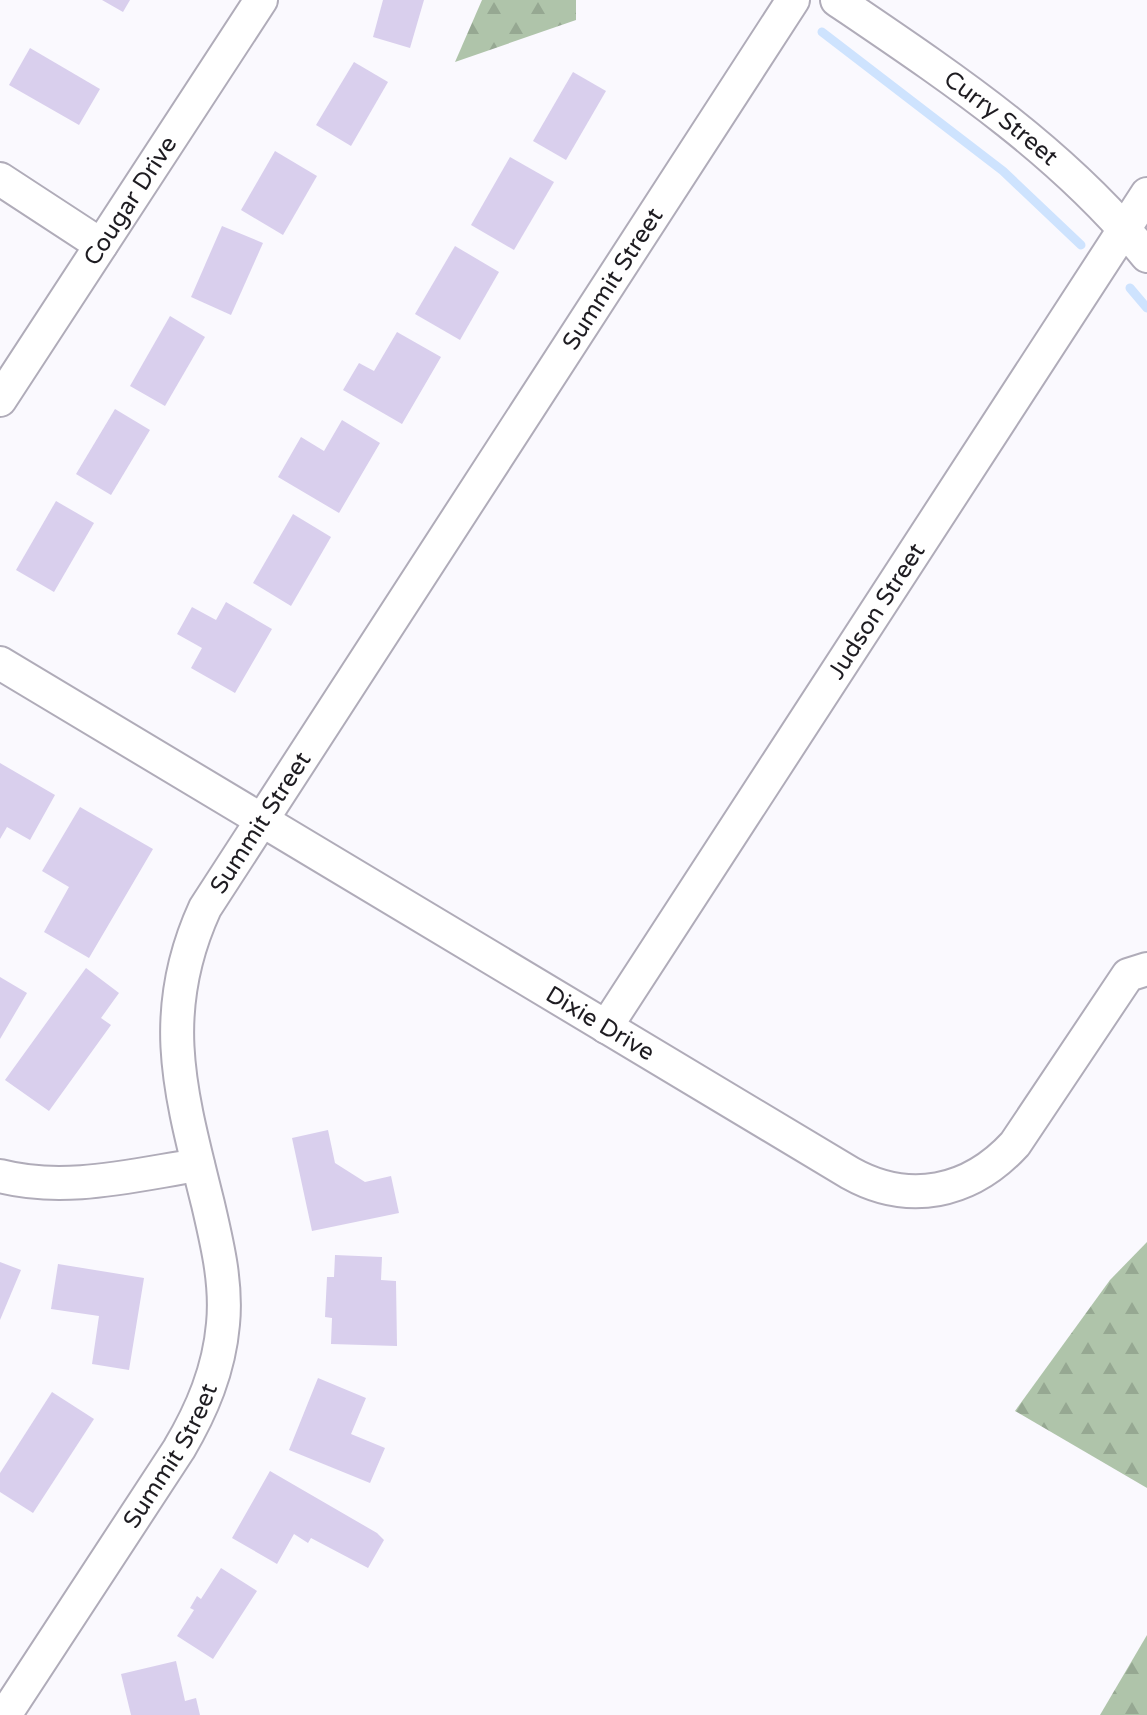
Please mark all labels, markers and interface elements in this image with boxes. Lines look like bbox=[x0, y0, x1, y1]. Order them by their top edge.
street label: Curry Street bbox=[938, 64, 1064, 171]
street label: Cougar Drive bbox=[77, 130, 183, 271]
street label: Summit Street bbox=[556, 202, 669, 355]
street label: Judson Street bbox=[821, 537, 931, 685]
street label: Summit Street bbox=[204, 746, 317, 899]
street label: Dixie Drive bbox=[541, 979, 660, 1067]
street label: Summit Street bbox=[117, 1379, 224, 1534]

